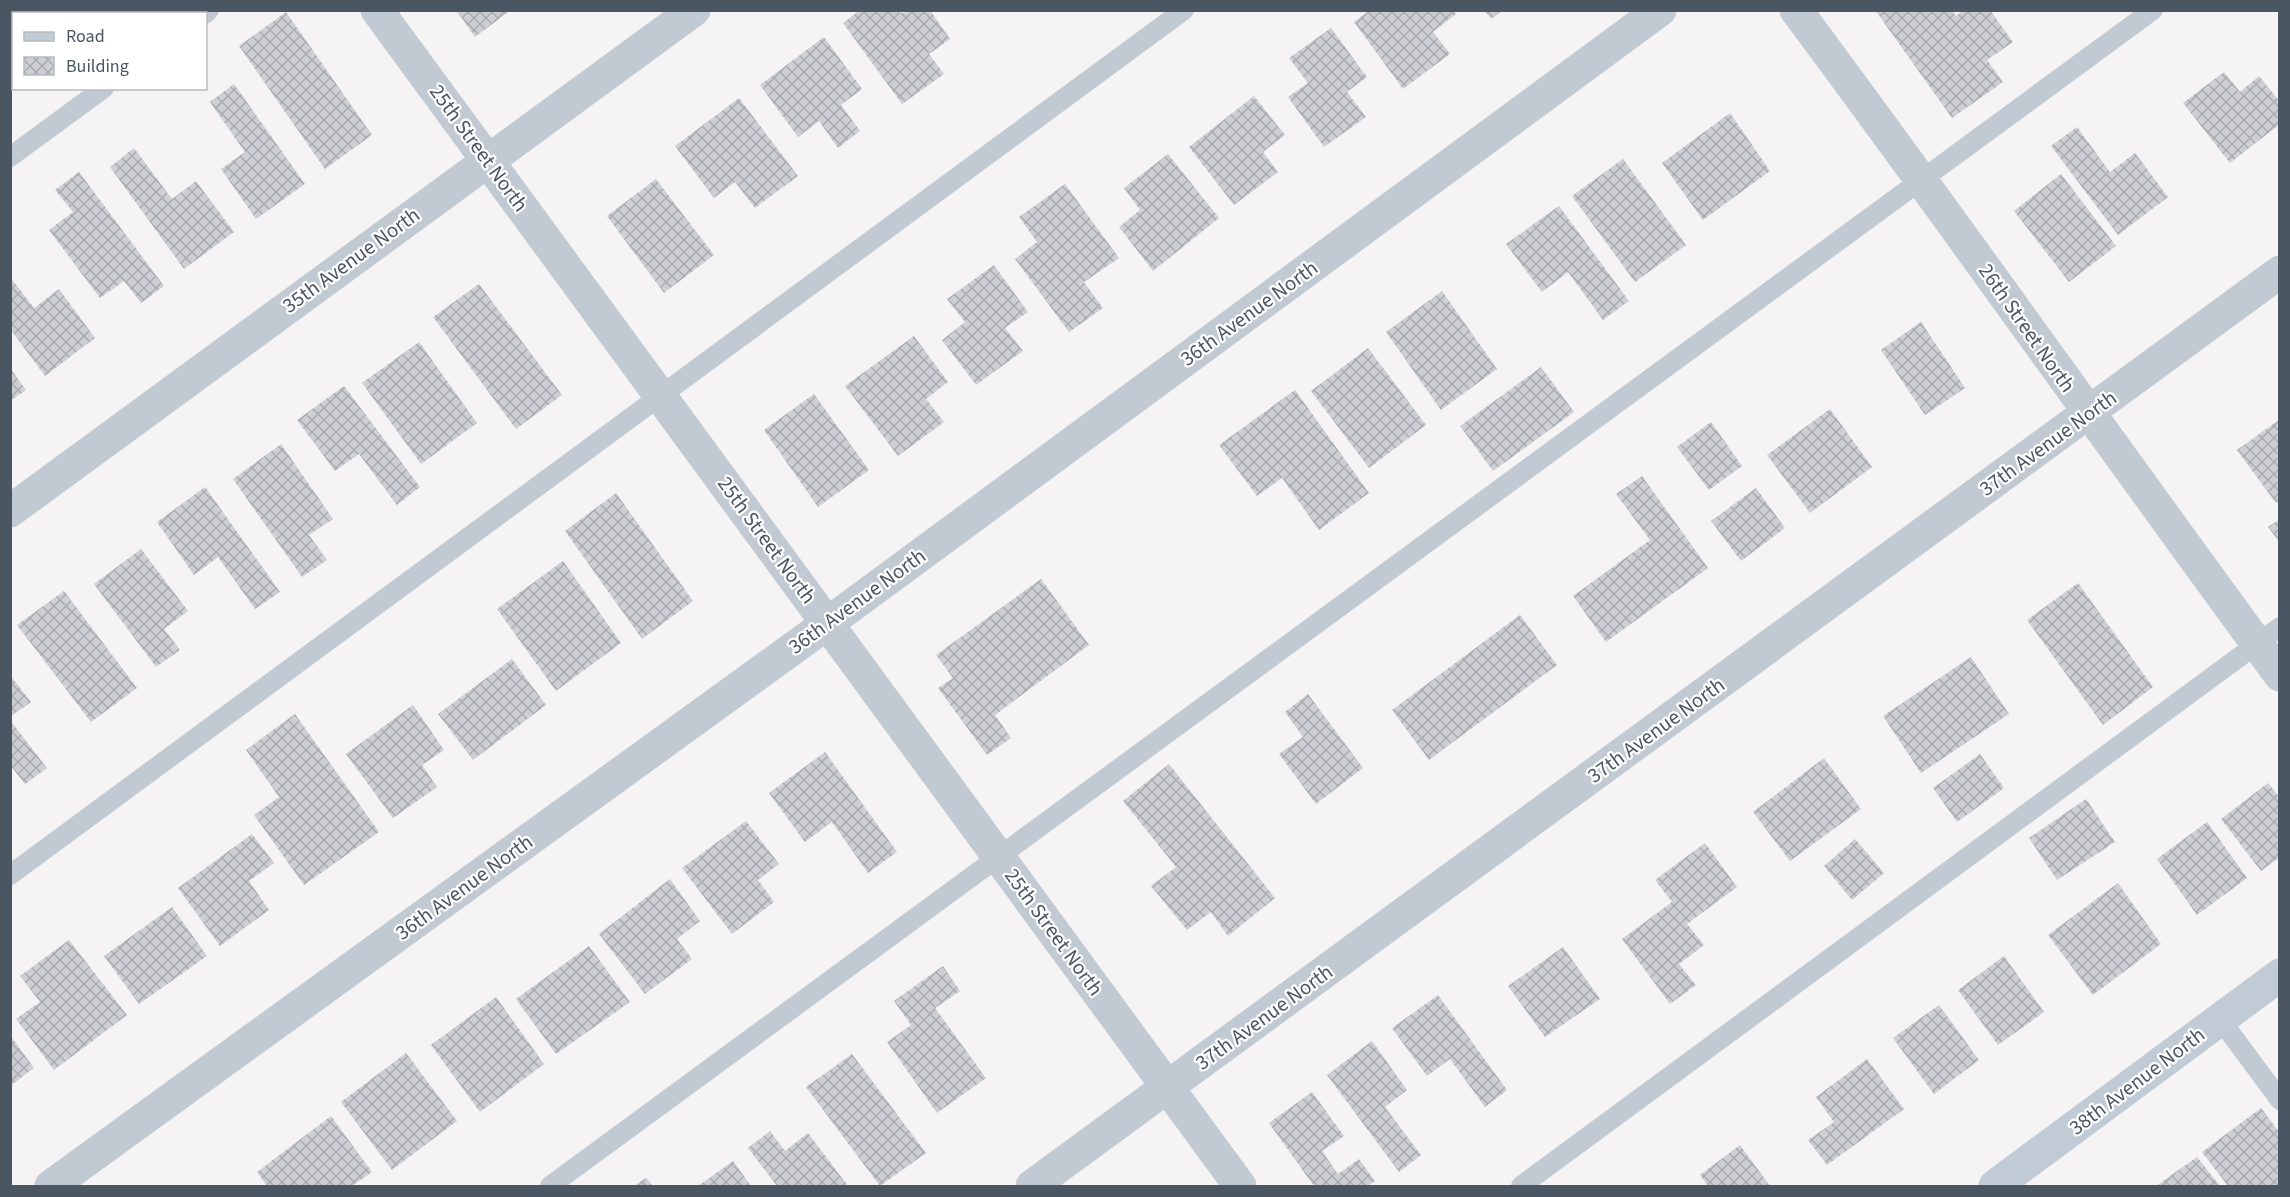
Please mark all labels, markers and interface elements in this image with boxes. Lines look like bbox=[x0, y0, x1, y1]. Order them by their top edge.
legend bbox=[12, 12, 207, 90]
text: Road bbox=[66, 24, 105, 49]
text: Building bbox=[66, 54, 129, 79]
street label: 25th Street North bbox=[422, 78, 536, 218]
street label: 35th Avenue North bbox=[276, 200, 426, 320]
street label: 36th Avenue North bbox=[1174, 253, 1324, 373]
street label: 26th Street North bbox=[1971, 257, 2083, 399]
street label: 37th Avenue North bbox=[1973, 383, 2123, 503]
street label: 25th Street North bbox=[710, 470, 824, 610]
street label: 36th Avenue North bbox=[782, 541, 932, 661]
street label: 37th Avenue North bbox=[1581, 670, 1731, 790]
street label: 36th Avenue North bbox=[389, 827, 539, 947]
street label: 25th Street North bbox=[997, 862, 1111, 1002]
street label: 37th Avenue North bbox=[1189, 957, 1339, 1077]
street label: 38th Avenue North bbox=[2063, 1020, 2211, 1142]

